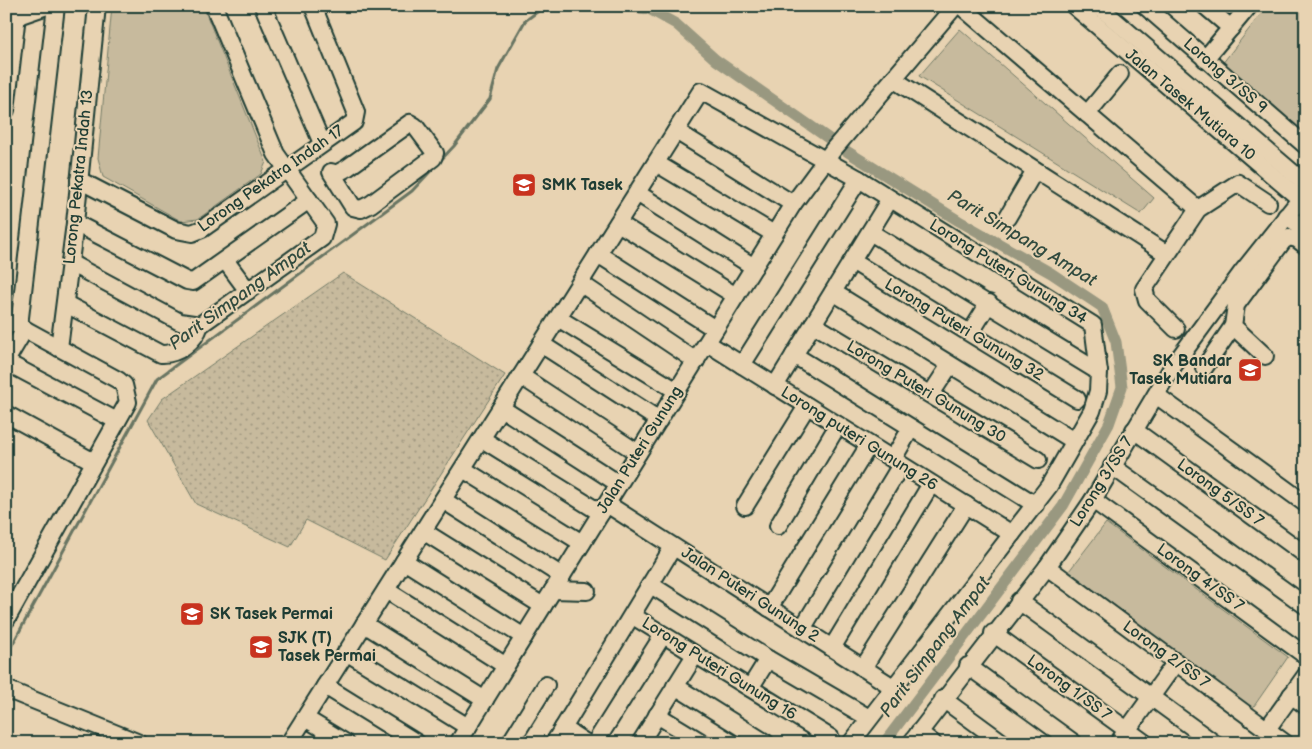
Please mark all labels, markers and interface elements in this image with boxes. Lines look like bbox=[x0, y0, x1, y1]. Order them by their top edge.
street label: Lorong 3/SS 9 bbox=[1179, 34, 1271, 118]
street label: Jalan Tasek Mutiara 10 bbox=[1121, 45, 1259, 165]
street label: Lorong Pekatra Indah 13 bbox=[60, 89, 98, 265]
street label: Lorong Pekatra Indah 17 bbox=[194, 121, 348, 237]
school or university icon: SMK Tasek bbox=[511, 172, 537, 198]
place label: SMK Tasek bbox=[542, 176, 623, 195]
water label: Parit Simpang Ampat bbox=[944, 185, 1101, 291]
street label: Lorong Puteri Gunung 34 bbox=[926, 216, 1091, 329]
water label: Parit Simpang Ampat bbox=[165, 237, 315, 354]
street label: Lorong Puteri Gunung 32 bbox=[881, 275, 1047, 385]
street label: Lorong Puteri Gunung 30 bbox=[843, 337, 1009, 447]
place label: SK Bandar Tasek Mutiara bbox=[1129, 352, 1233, 389]
school or university icon: SK Bandar Tasek Mutiara bbox=[1237, 357, 1263, 383]
street label: Jalan Puteri Gunung bbox=[593, 383, 687, 517]
street label: Lorong puteri Gunung 26 bbox=[777, 383, 941, 495]
street label: Lorong 3/SS 7 bbox=[1067, 433, 1137, 531]
street label: Lorong 5/SS 7 bbox=[1173, 455, 1267, 531]
street label: Lorong 4/SS 7 bbox=[1153, 540, 1247, 616]
street label: Jalan Puteri Gunung 2 bbox=[678, 543, 823, 647]
water label: Parit Simpang Ampat bbox=[875, 572, 995, 721]
school or university icon: SK Tasek Permai bbox=[179, 601, 205, 627]
place label: SK Tasek Permai bbox=[210, 605, 333, 624]
street label: Lorong Puteri Gunung 16 bbox=[638, 614, 800, 725]
street label: Lorong 2/SS 7 bbox=[1119, 617, 1213, 693]
place label: SJK (T) Tasek Permai bbox=[278, 629, 376, 666]
school or university icon: SJK (T) Tasek Permai bbox=[248, 634, 274, 660]
street label: Lorong 1/SS 7 bbox=[1023, 651, 1115, 725]

